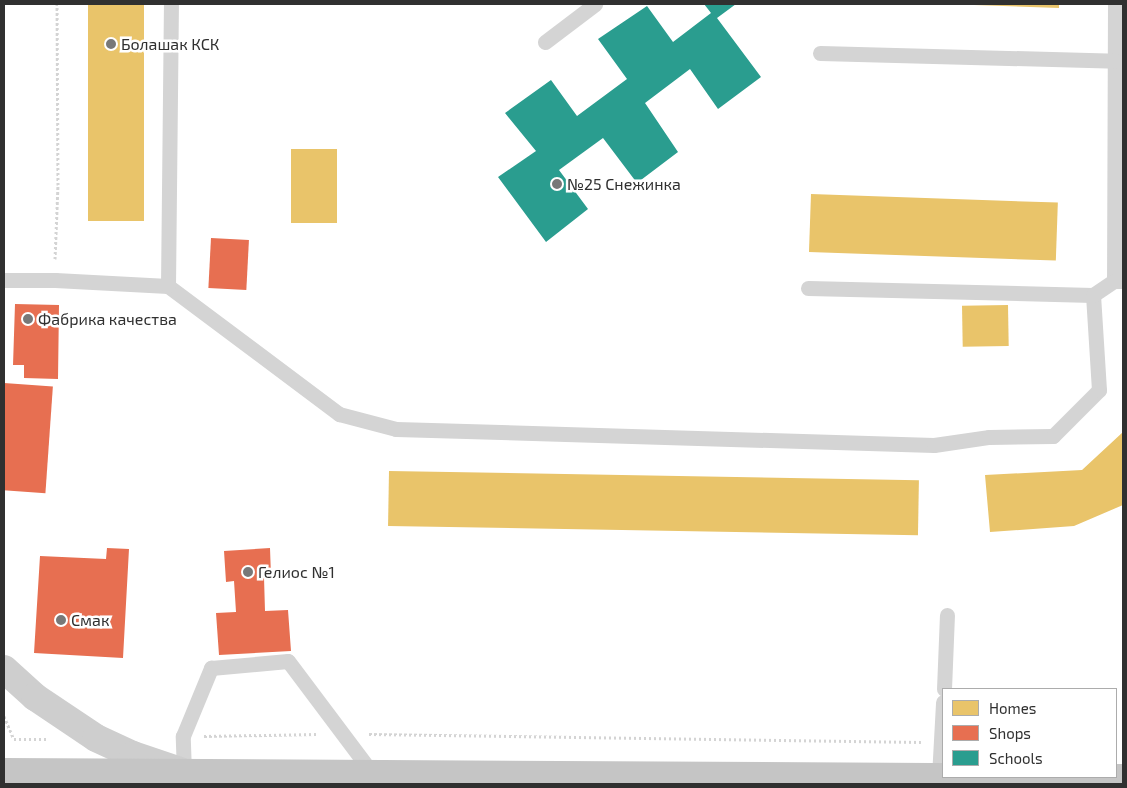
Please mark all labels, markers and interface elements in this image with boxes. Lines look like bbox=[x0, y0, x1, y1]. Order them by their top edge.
place label: Болашак КСК bbox=[121, 34, 219, 54]
marker: Болашак КСК bbox=[105, 38, 117, 50]
place label: №25 Снежинка bbox=[567, 174, 681, 194]
marker: №25 Снежинка bbox=[551, 178, 563, 190]
place label: Фабрика качества bbox=[38, 309, 177, 329]
marker: Фабрика качества bbox=[22, 313, 34, 325]
place label: Гелиос №1 bbox=[258, 562, 335, 582]
marker: Гелиос №1 bbox=[242, 566, 254, 578]
place label: Смак bbox=[71, 610, 109, 630]
marker: Смак bbox=[55, 614, 67, 626]
legend bbox=[942, 688, 1117, 778]
text: Homes bbox=[989, 699, 1036, 717]
text: Shops bbox=[989, 724, 1031, 742]
text: Schools bbox=[989, 749, 1043, 767]

